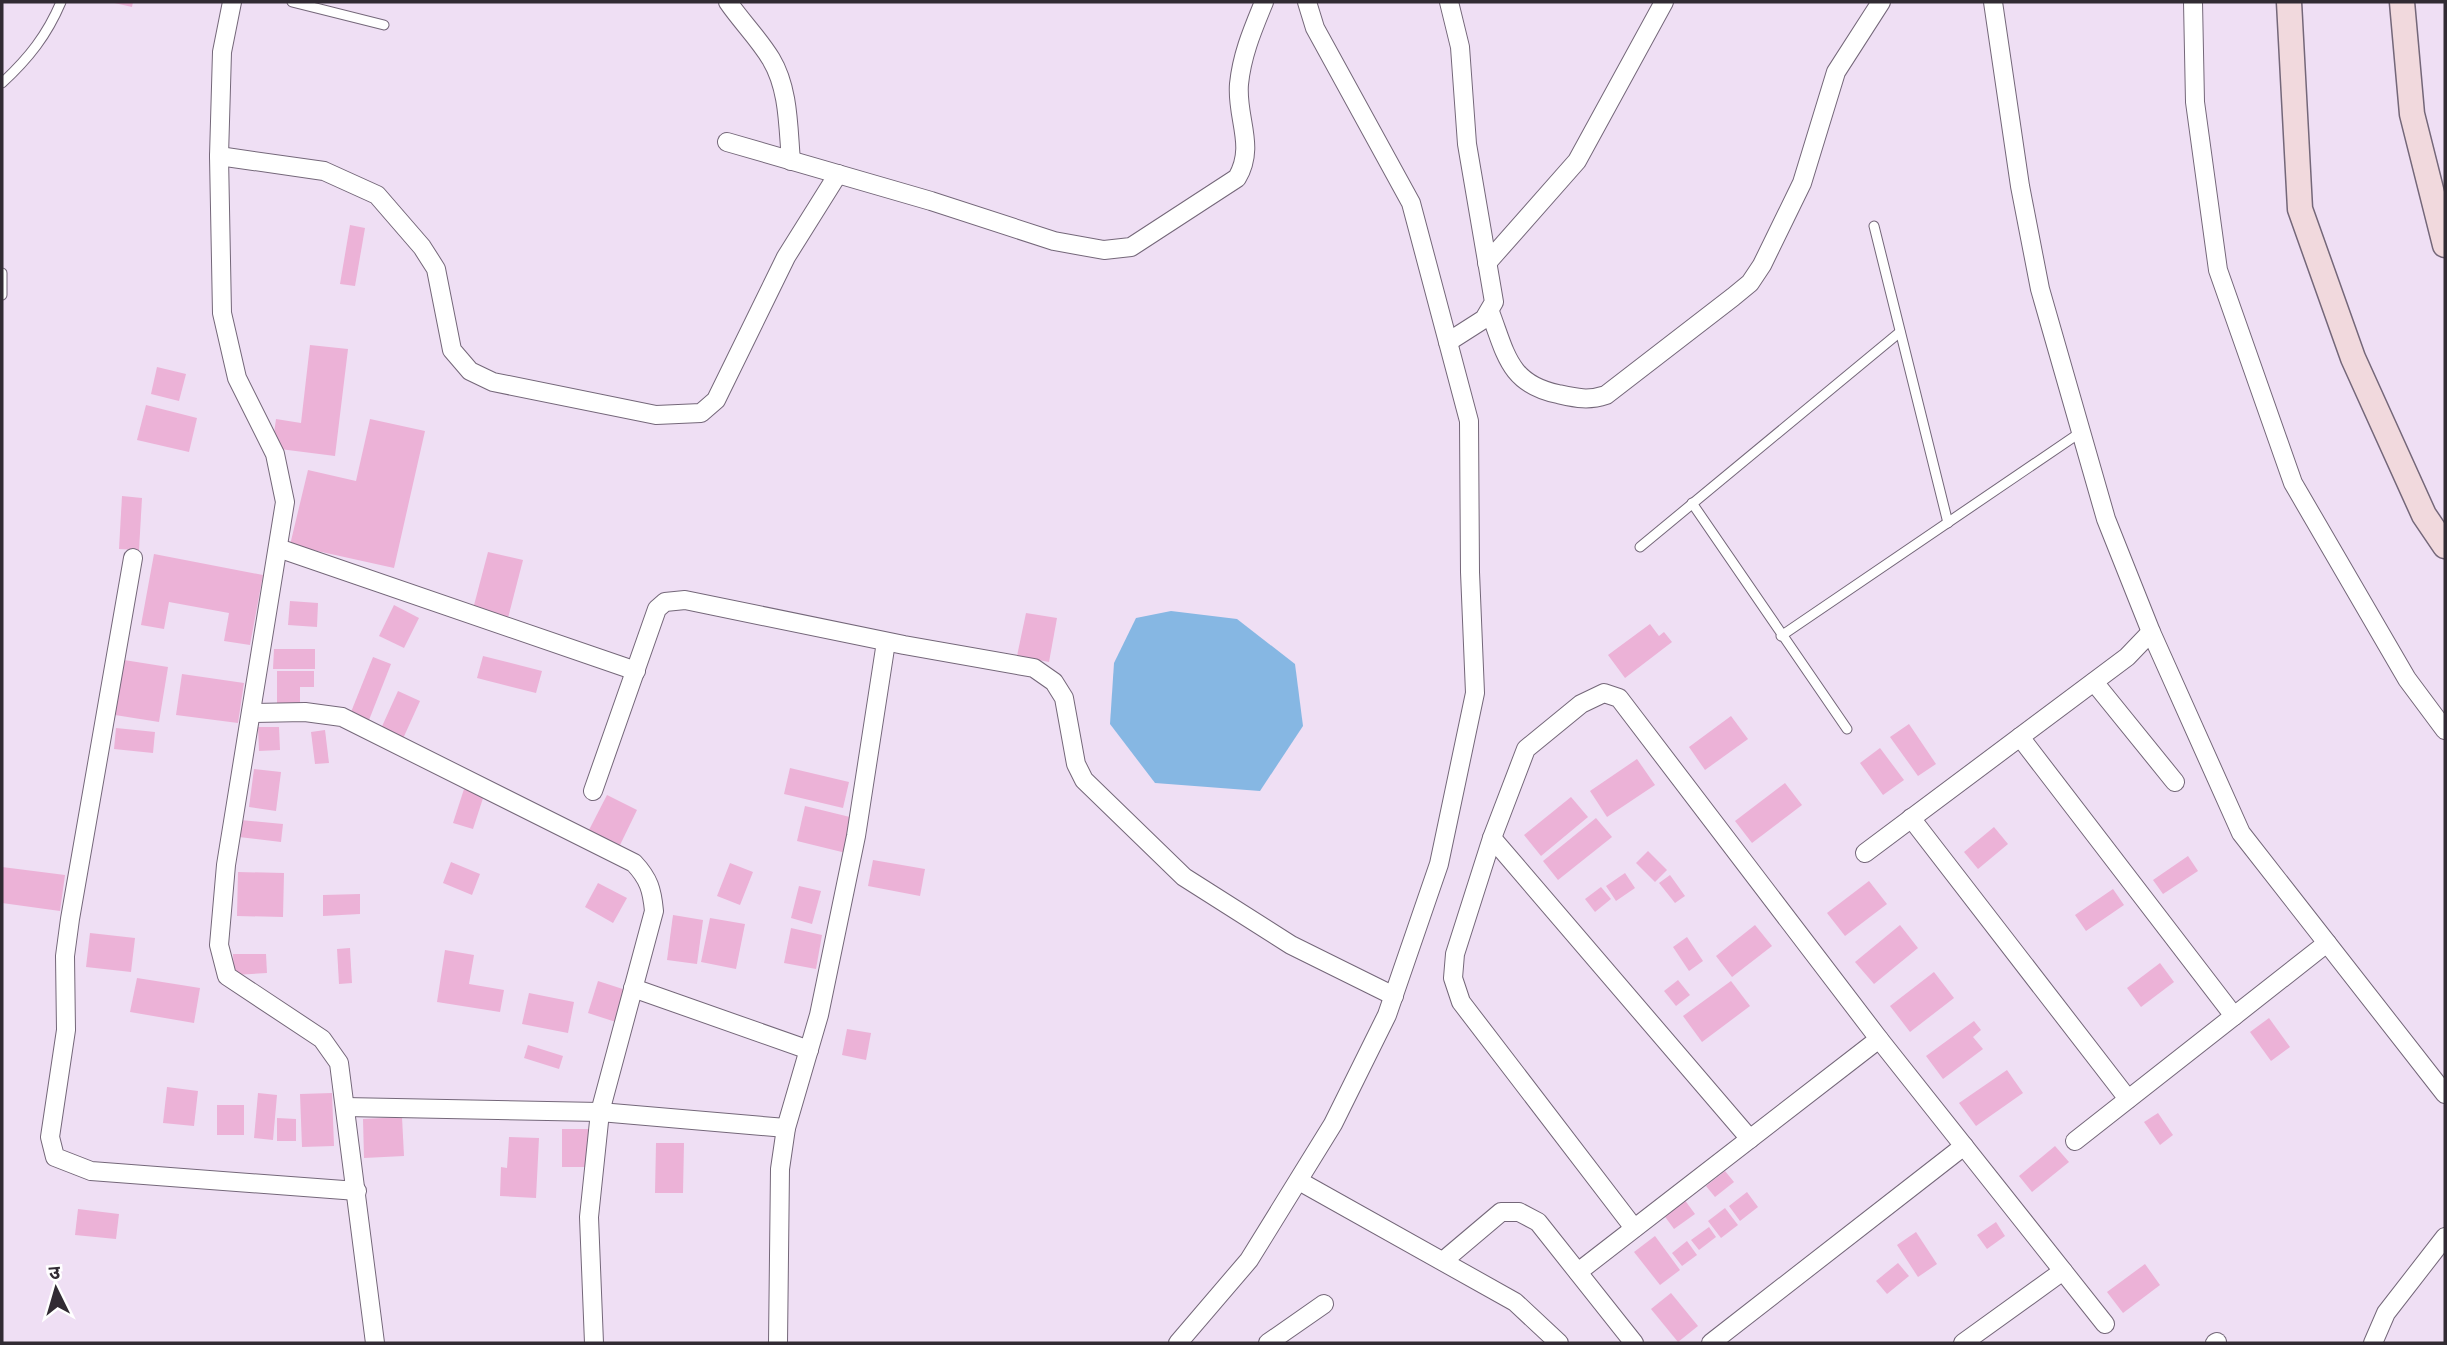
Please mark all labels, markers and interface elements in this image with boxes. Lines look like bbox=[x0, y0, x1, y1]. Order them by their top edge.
north arrow bbox=[21, 1254, 91, 1324]
text: उ bbox=[48, 1261, 62, 1285]

